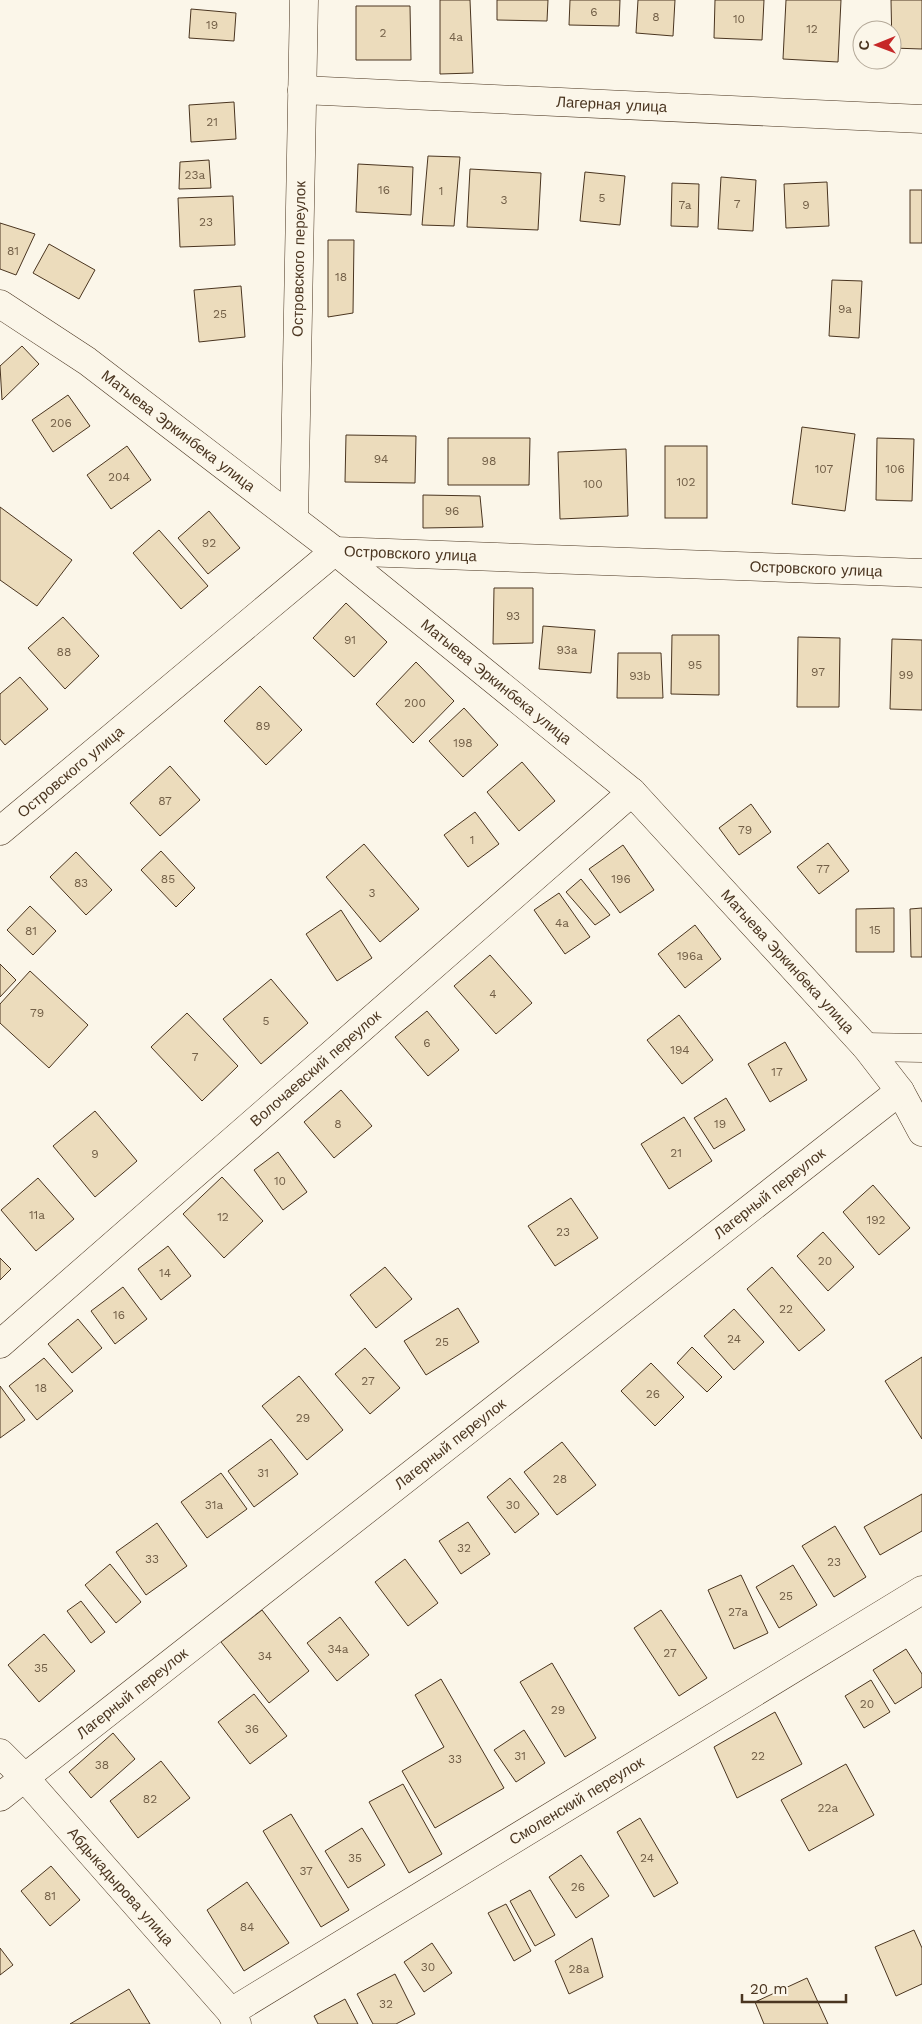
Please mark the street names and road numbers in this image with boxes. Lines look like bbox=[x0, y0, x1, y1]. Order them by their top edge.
street label: Лагерная улица bbox=[556, 93, 668, 116]
street label: Островского переулок bbox=[289, 181, 310, 337]
street label: Матыева Эркинбека улица bbox=[98, 366, 259, 496]
street label: Островского улица bbox=[344, 542, 478, 565]
street label: Островского улица bbox=[749, 558, 884, 581]
street label: Матыева Эркинбека улица bbox=[417, 615, 576, 749]
street label: Островского улица bbox=[14, 722, 128, 822]
street label: Матыева Эркинбека улица bbox=[717, 886, 858, 1038]
street label: Волочаевский переулок bbox=[247, 1006, 385, 1130]
street label: Лагерный переулок bbox=[710, 1144, 829, 1243]
street label: Лагерный переулок bbox=[391, 1394, 510, 1493]
street label: Лагерный переулок bbox=[73, 1644, 192, 1743]
street label: Смоленский переулок bbox=[506, 1753, 648, 1849]
street label: Абдыкадырова улица bbox=[64, 1824, 178, 1950]

